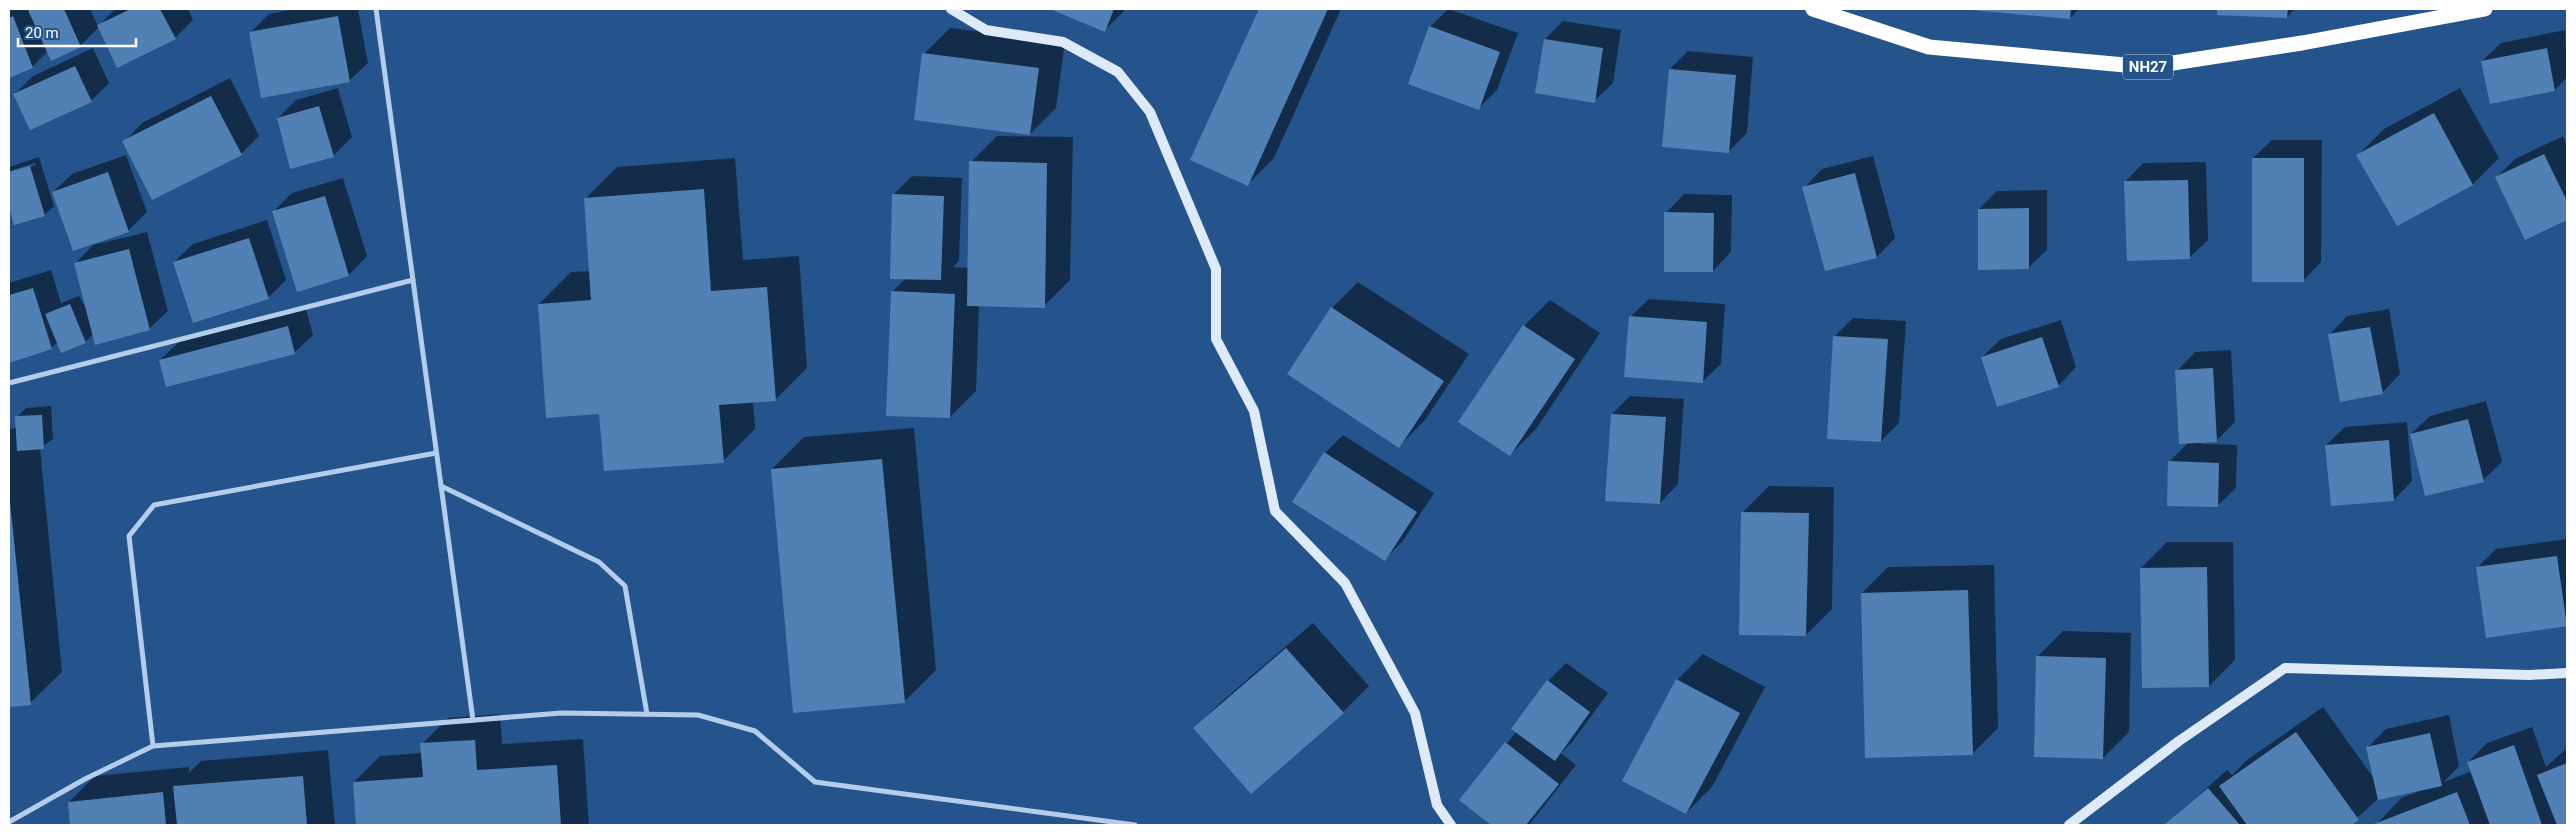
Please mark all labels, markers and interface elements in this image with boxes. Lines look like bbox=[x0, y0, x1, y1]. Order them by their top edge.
scale bar bbox=[18, 15, 135, 47]
text: 20 m bbox=[25, 24, 59, 42]
road number: NH27 bbox=[2123, 54, 2173, 80]

